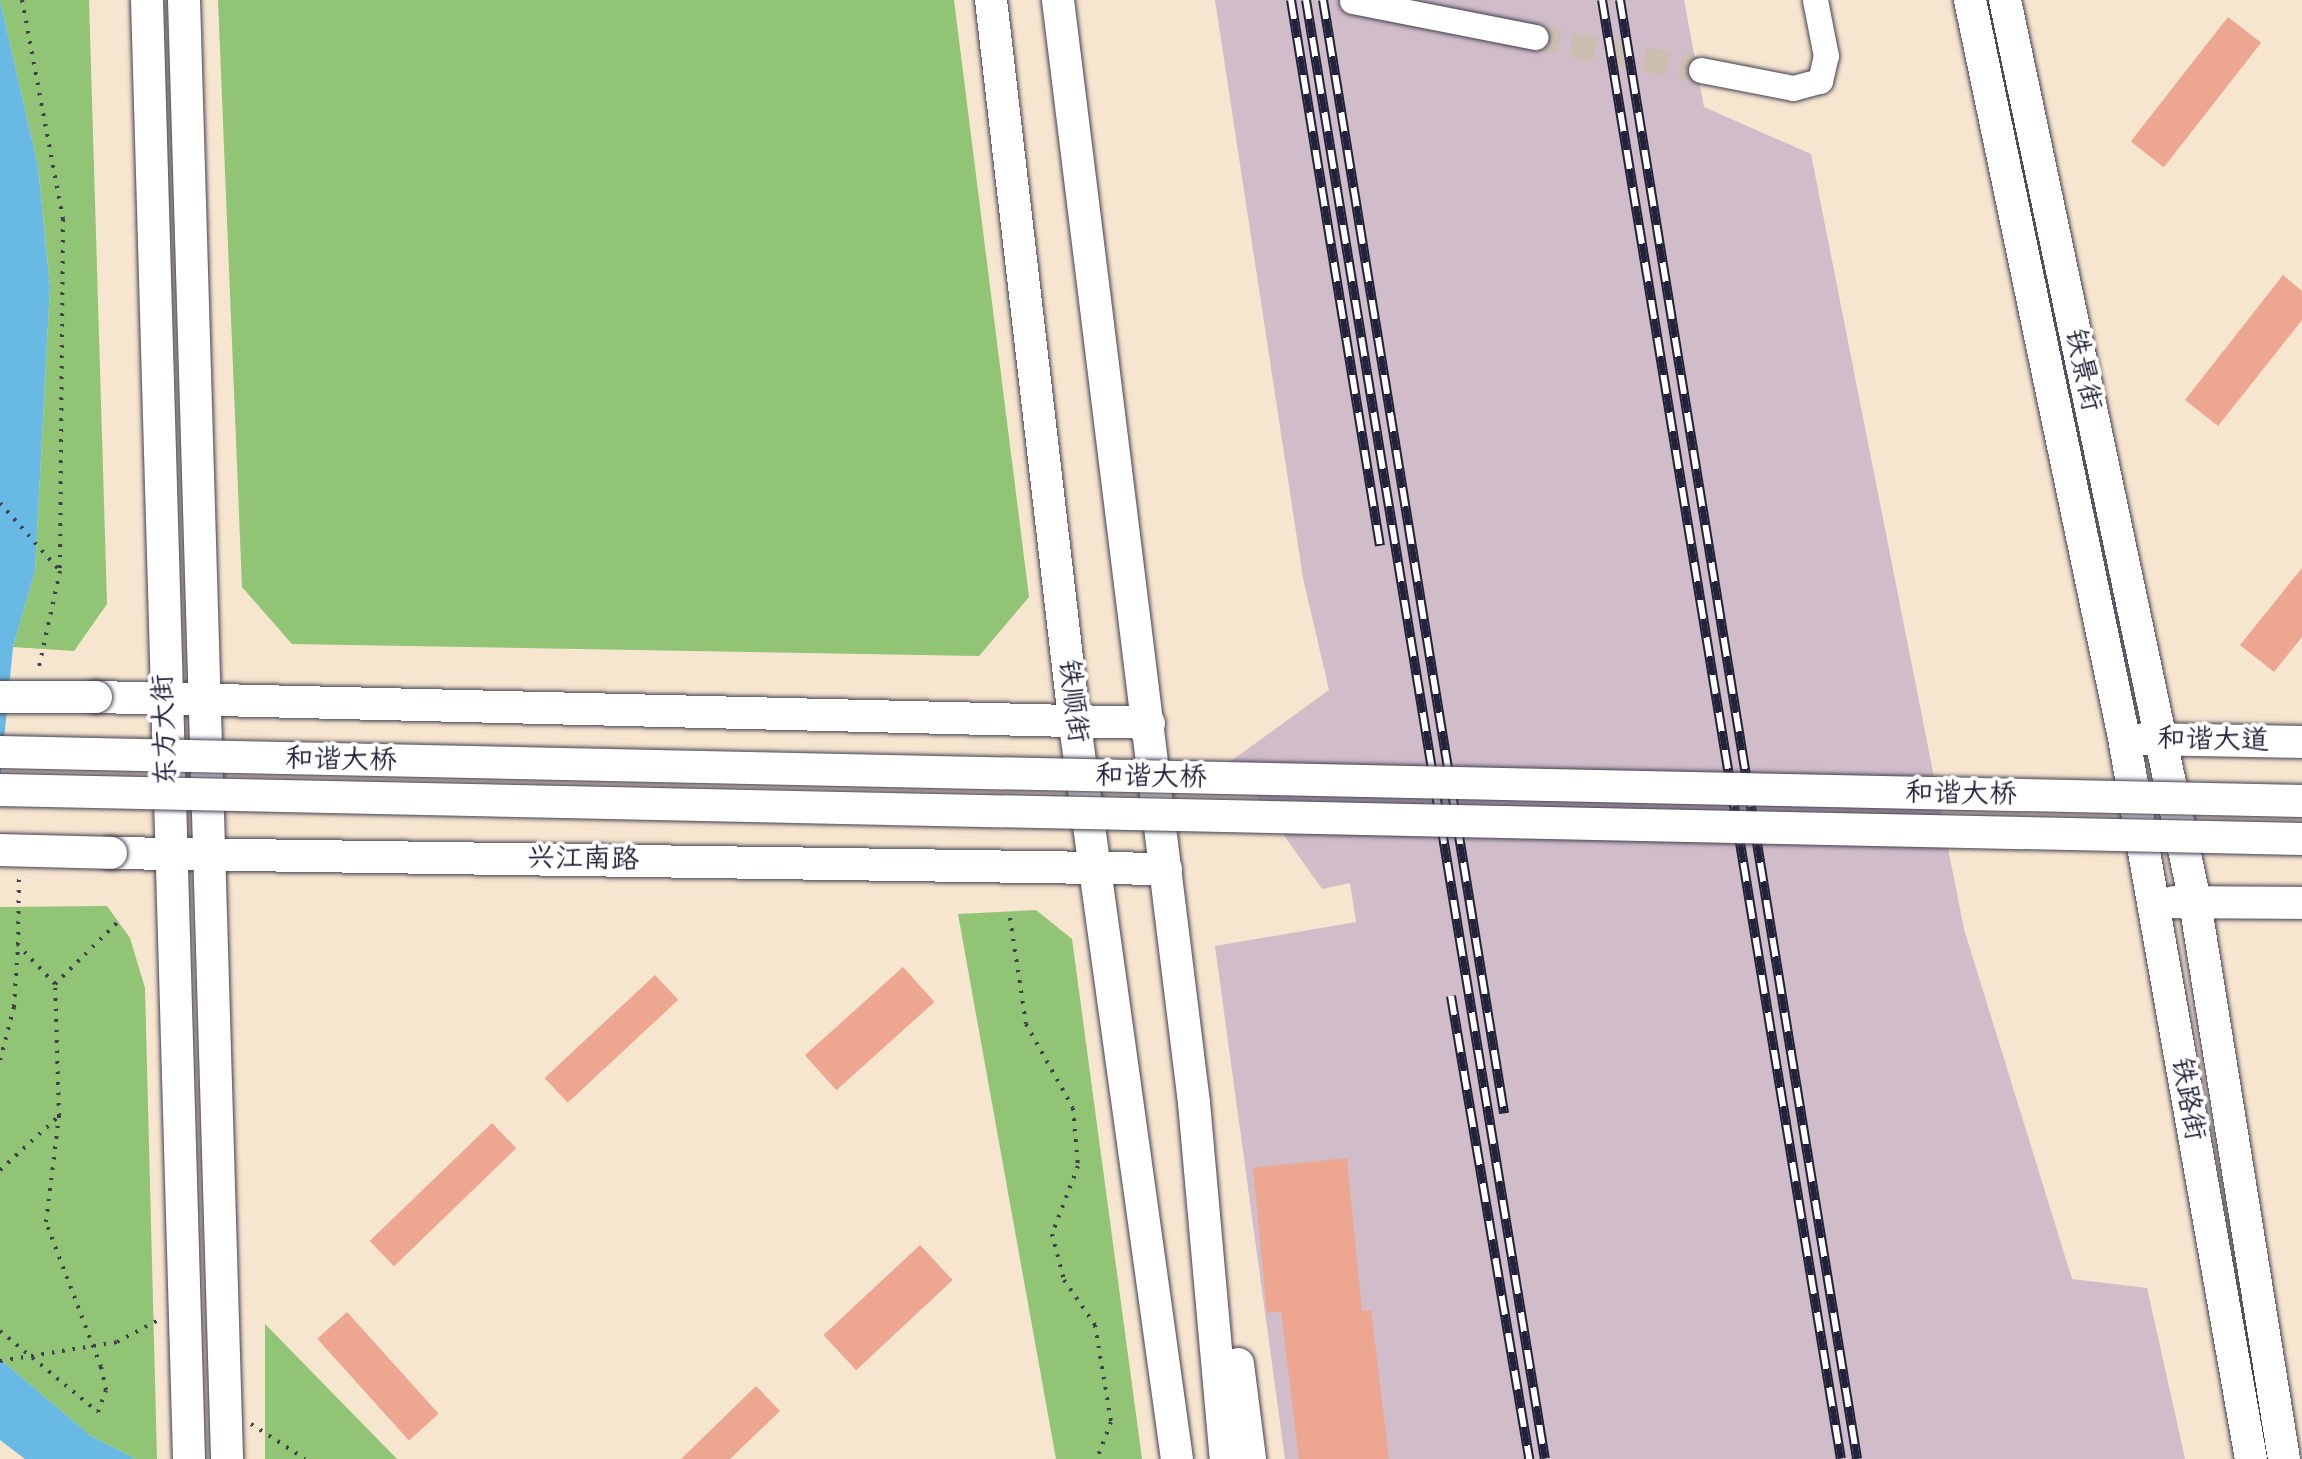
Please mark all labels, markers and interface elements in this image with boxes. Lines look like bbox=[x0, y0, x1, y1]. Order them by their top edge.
street label: 铁景街 bbox=[2058, 325, 2108, 415]
street label: 铁顺街 bbox=[1051, 657, 1095, 745]
street label: 东方大街 bbox=[146, 673, 184, 787]
street label: 和谐大道 bbox=[2157, 722, 2269, 758]
street label: 和谐大桥 bbox=[285, 742, 397, 778]
street label: 和谐大桥 bbox=[1095, 759, 1207, 795]
street label: 和谐大桥 bbox=[1905, 776, 2017, 812]
street label: 兴江南路 bbox=[527, 841, 639, 877]
street label: 铁路街 bbox=[2164, 1055, 2212, 1143]

